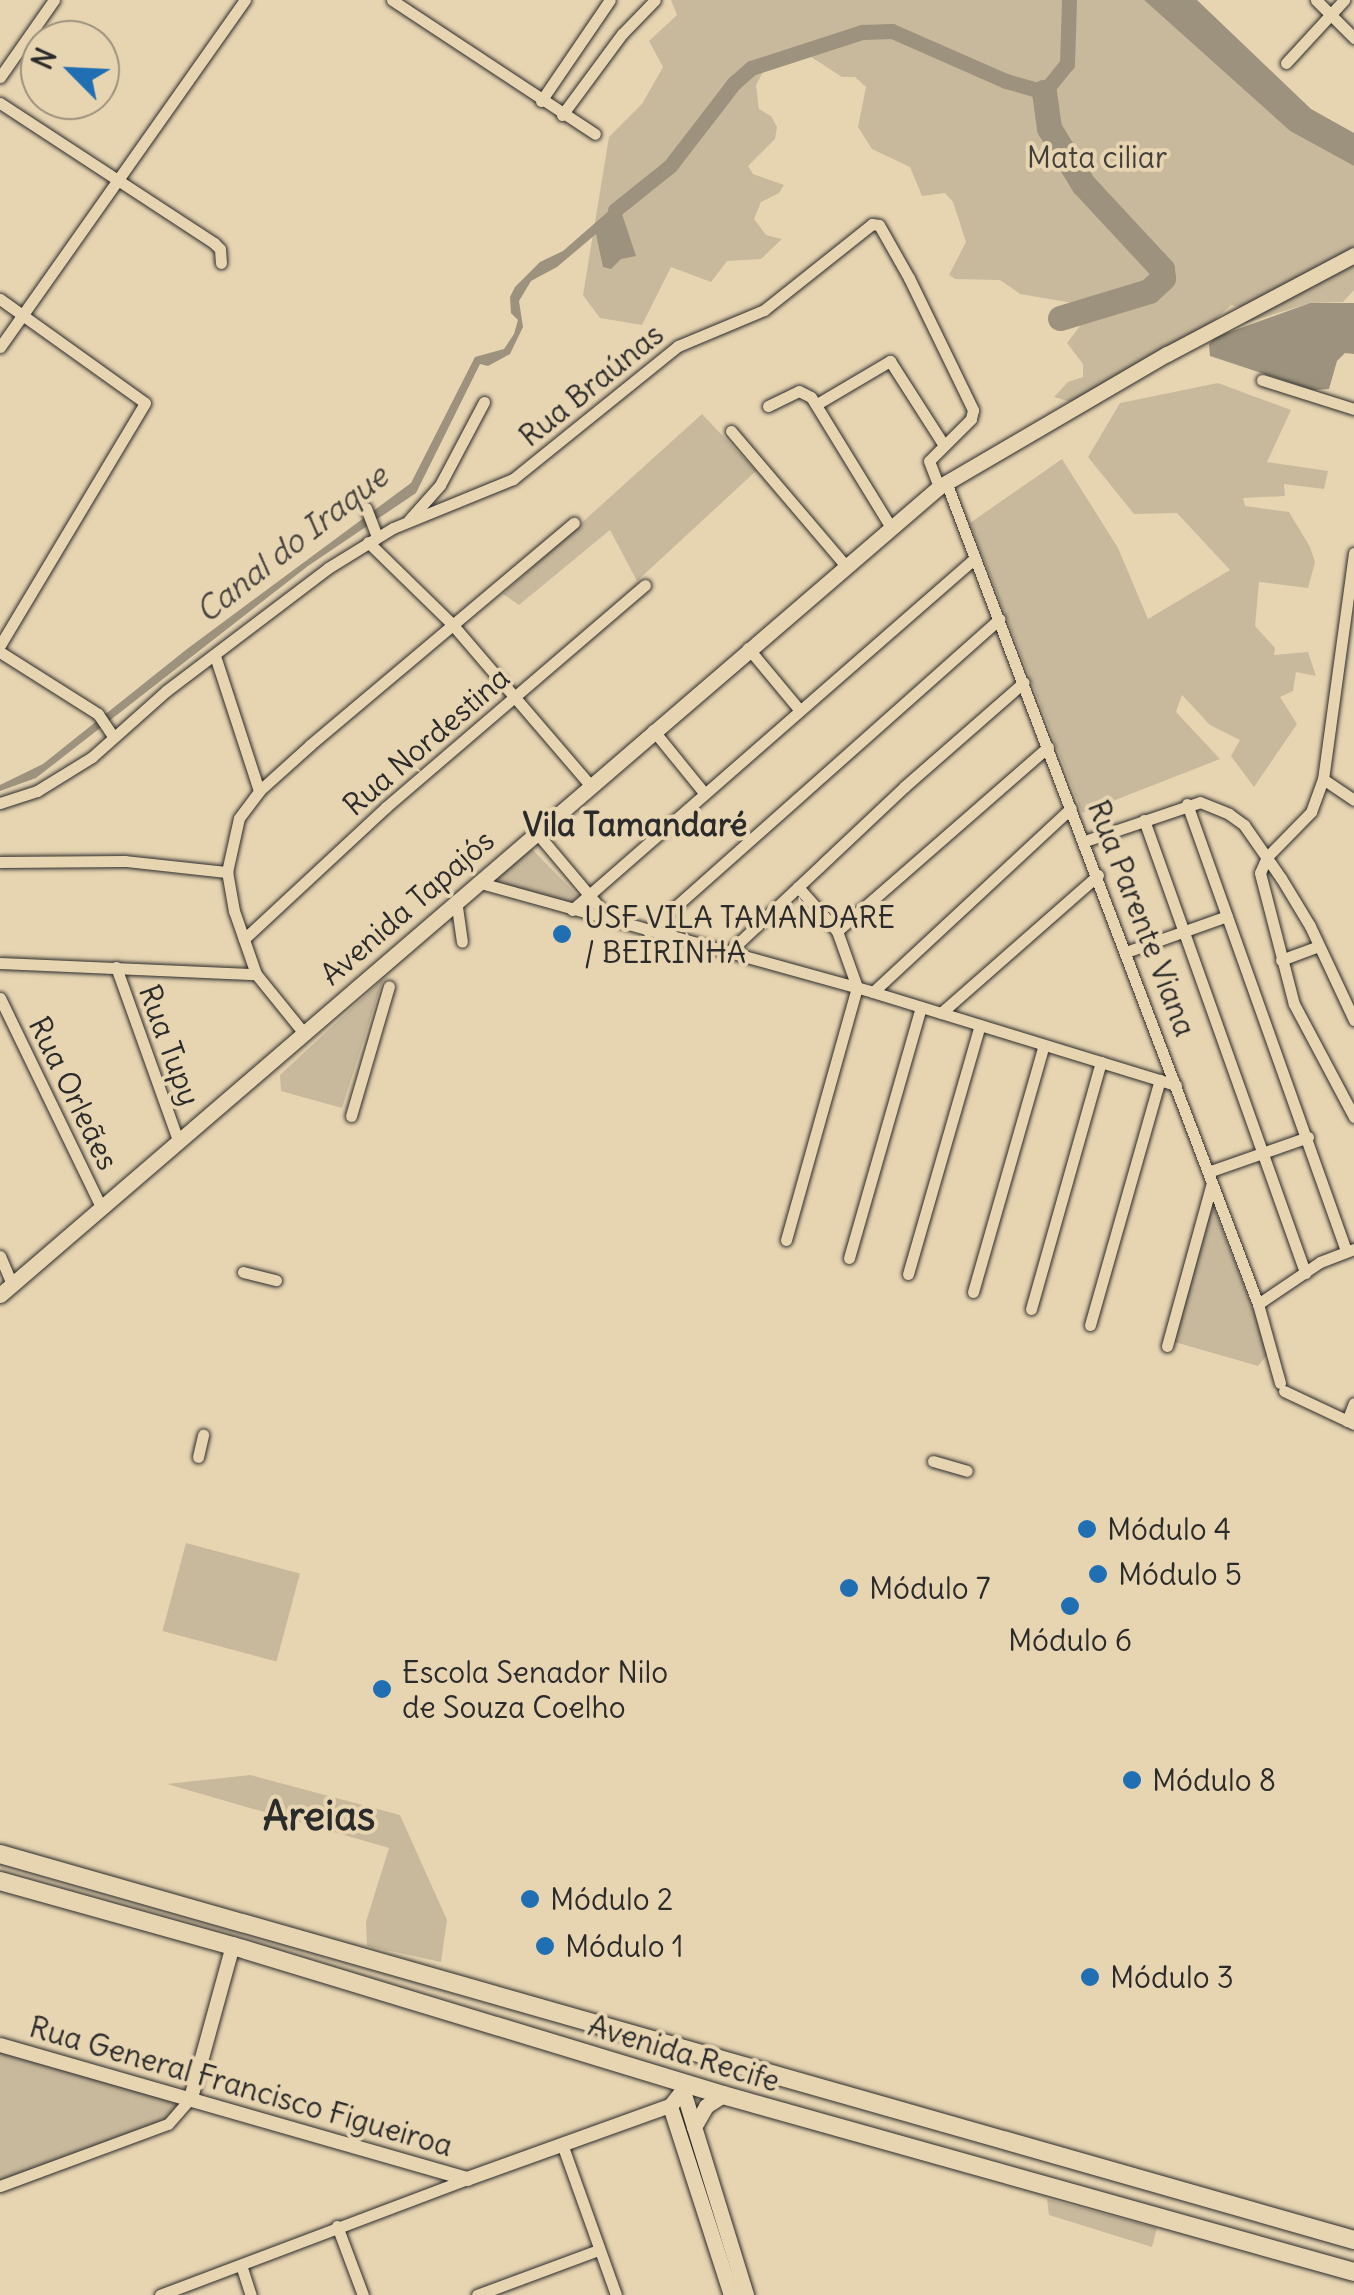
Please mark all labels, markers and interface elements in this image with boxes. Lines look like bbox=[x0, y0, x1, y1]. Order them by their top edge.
north arrow bbox=[20, 20, 120, 120]
text: N bbox=[24, 42, 65, 75]
park label: Mata ciliar bbox=[1027, 139, 1167, 175]
street label: Rua Braúnas bbox=[512, 316, 670, 454]
water label: Canal do Iraque bbox=[188, 457, 396, 631]
street label: Rua Nordestina bbox=[336, 659, 516, 823]
street label: Rua Parente Viana bbox=[1080, 795, 1204, 1041]
district label: Vila Tamandaré bbox=[523, 806, 747, 844]
street label: Avenida Tapajós bbox=[313, 822, 501, 992]
place label: USF VILA TAMANDARE / BEIRINHA bbox=[584, 899, 895, 970]
marker: USF VILA TAMANDARE / BEIRINHA bbox=[549, 921, 575, 947]
street label: Rua Tupy bbox=[132, 980, 208, 1110]
street label: Rua Orleães bbox=[21, 1011, 127, 1175]
place label: Módulo 4 bbox=[1107, 1511, 1231, 1547]
marker: Módulo 4 bbox=[1076, 1518, 1098, 1540]
place label: Módulo 5 bbox=[1118, 1556, 1242, 1592]
marker: Módulo 5 bbox=[1087, 1563, 1109, 1585]
place label: Módulo 7 bbox=[869, 1570, 991, 1606]
marker: Módulo 7 bbox=[838, 1577, 860, 1599]
marker: Módulo 6 bbox=[1059, 1595, 1081, 1617]
place label: Módulo 6 bbox=[1008, 1622, 1132, 1658]
place label: Escola Senador Nilo de Souza Coelho bbox=[402, 1654, 668, 1724]
marker: Escola Senador Nilo de Souza Coelho bbox=[371, 1678, 393, 1700]
place label: Módulo 8 bbox=[1152, 1762, 1276, 1798]
marker: Módulo 8 bbox=[1121, 1769, 1143, 1791]
district label: Areias bbox=[263, 1792, 375, 1840]
place label: Módulo 2 bbox=[550, 1881, 673, 1917]
marker: Módulo 2 bbox=[519, 1888, 541, 1910]
place label: Módulo 1 bbox=[565, 1928, 684, 1964]
marker: Módulo 1 bbox=[534, 1935, 556, 1957]
place label: Módulo 3 bbox=[1110, 1959, 1234, 1995]
marker: Módulo 3 bbox=[1079, 1966, 1101, 1988]
street label: Avenida Recife bbox=[584, 2007, 784, 2099]
street label: Rua General Francisco Figueiroa bbox=[25, 2008, 457, 2164]

